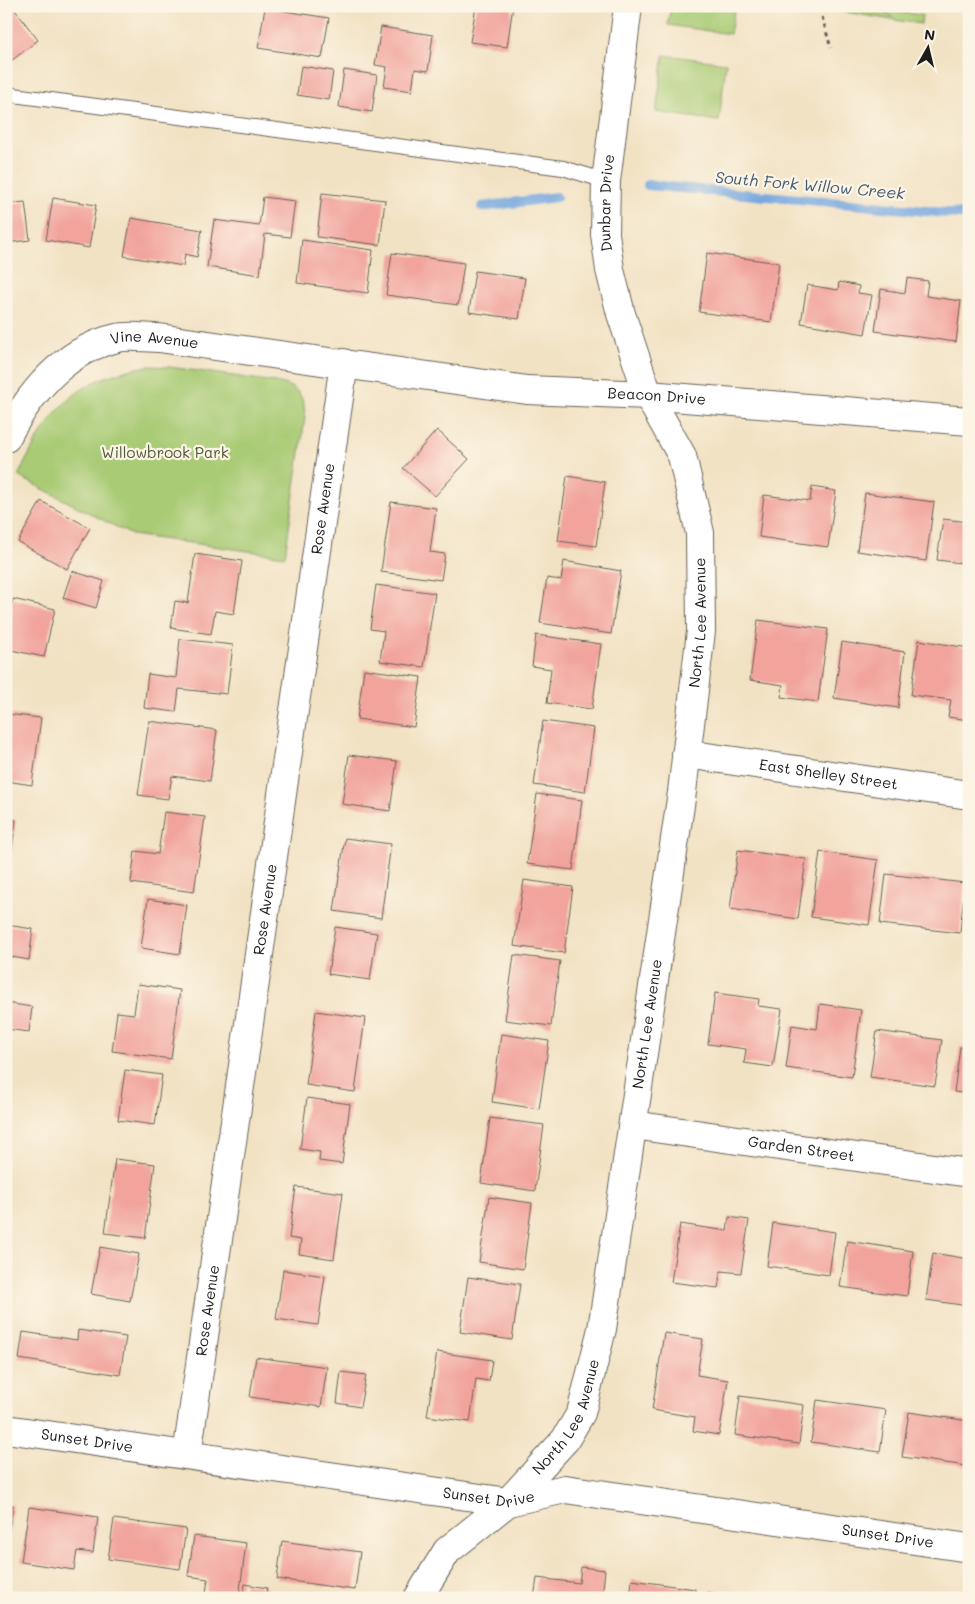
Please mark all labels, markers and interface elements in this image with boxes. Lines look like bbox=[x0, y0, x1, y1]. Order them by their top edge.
north arrow bbox=[902, 22, 952, 72]
text: N bbox=[923, 24, 936, 45]
street label: Dunbar Drive bbox=[594, 153, 618, 253]
water label: South Fork Willow Creek bbox=[714, 166, 906, 203]
street label: Vine Avenue bbox=[108, 326, 200, 352]
street label: Beacon Drive bbox=[607, 382, 707, 409]
park label: Willowbrook Park bbox=[101, 442, 229, 462]
street label: Rose Avenue bbox=[306, 462, 338, 555]
street label: North Lee Avenue bbox=[683, 557, 710, 689]
street label: East Shelley Street bbox=[758, 754, 899, 794]
street label: Rose Avenue bbox=[248, 863, 281, 956]
street label: North Lee Avenue bbox=[627, 958, 666, 1090]
street label: Garden Street bbox=[747, 1131, 856, 1166]
street label: Rose Avenue bbox=[190, 1263, 223, 1357]
street label: North Lee Avenue bbox=[527, 1357, 603, 1478]
street label: Sunset Drive bbox=[40, 1423, 135, 1456]
street label: Sunset Drive bbox=[442, 1482, 536, 1511]
street label: Sunset Drive bbox=[841, 1519, 935, 1552]

